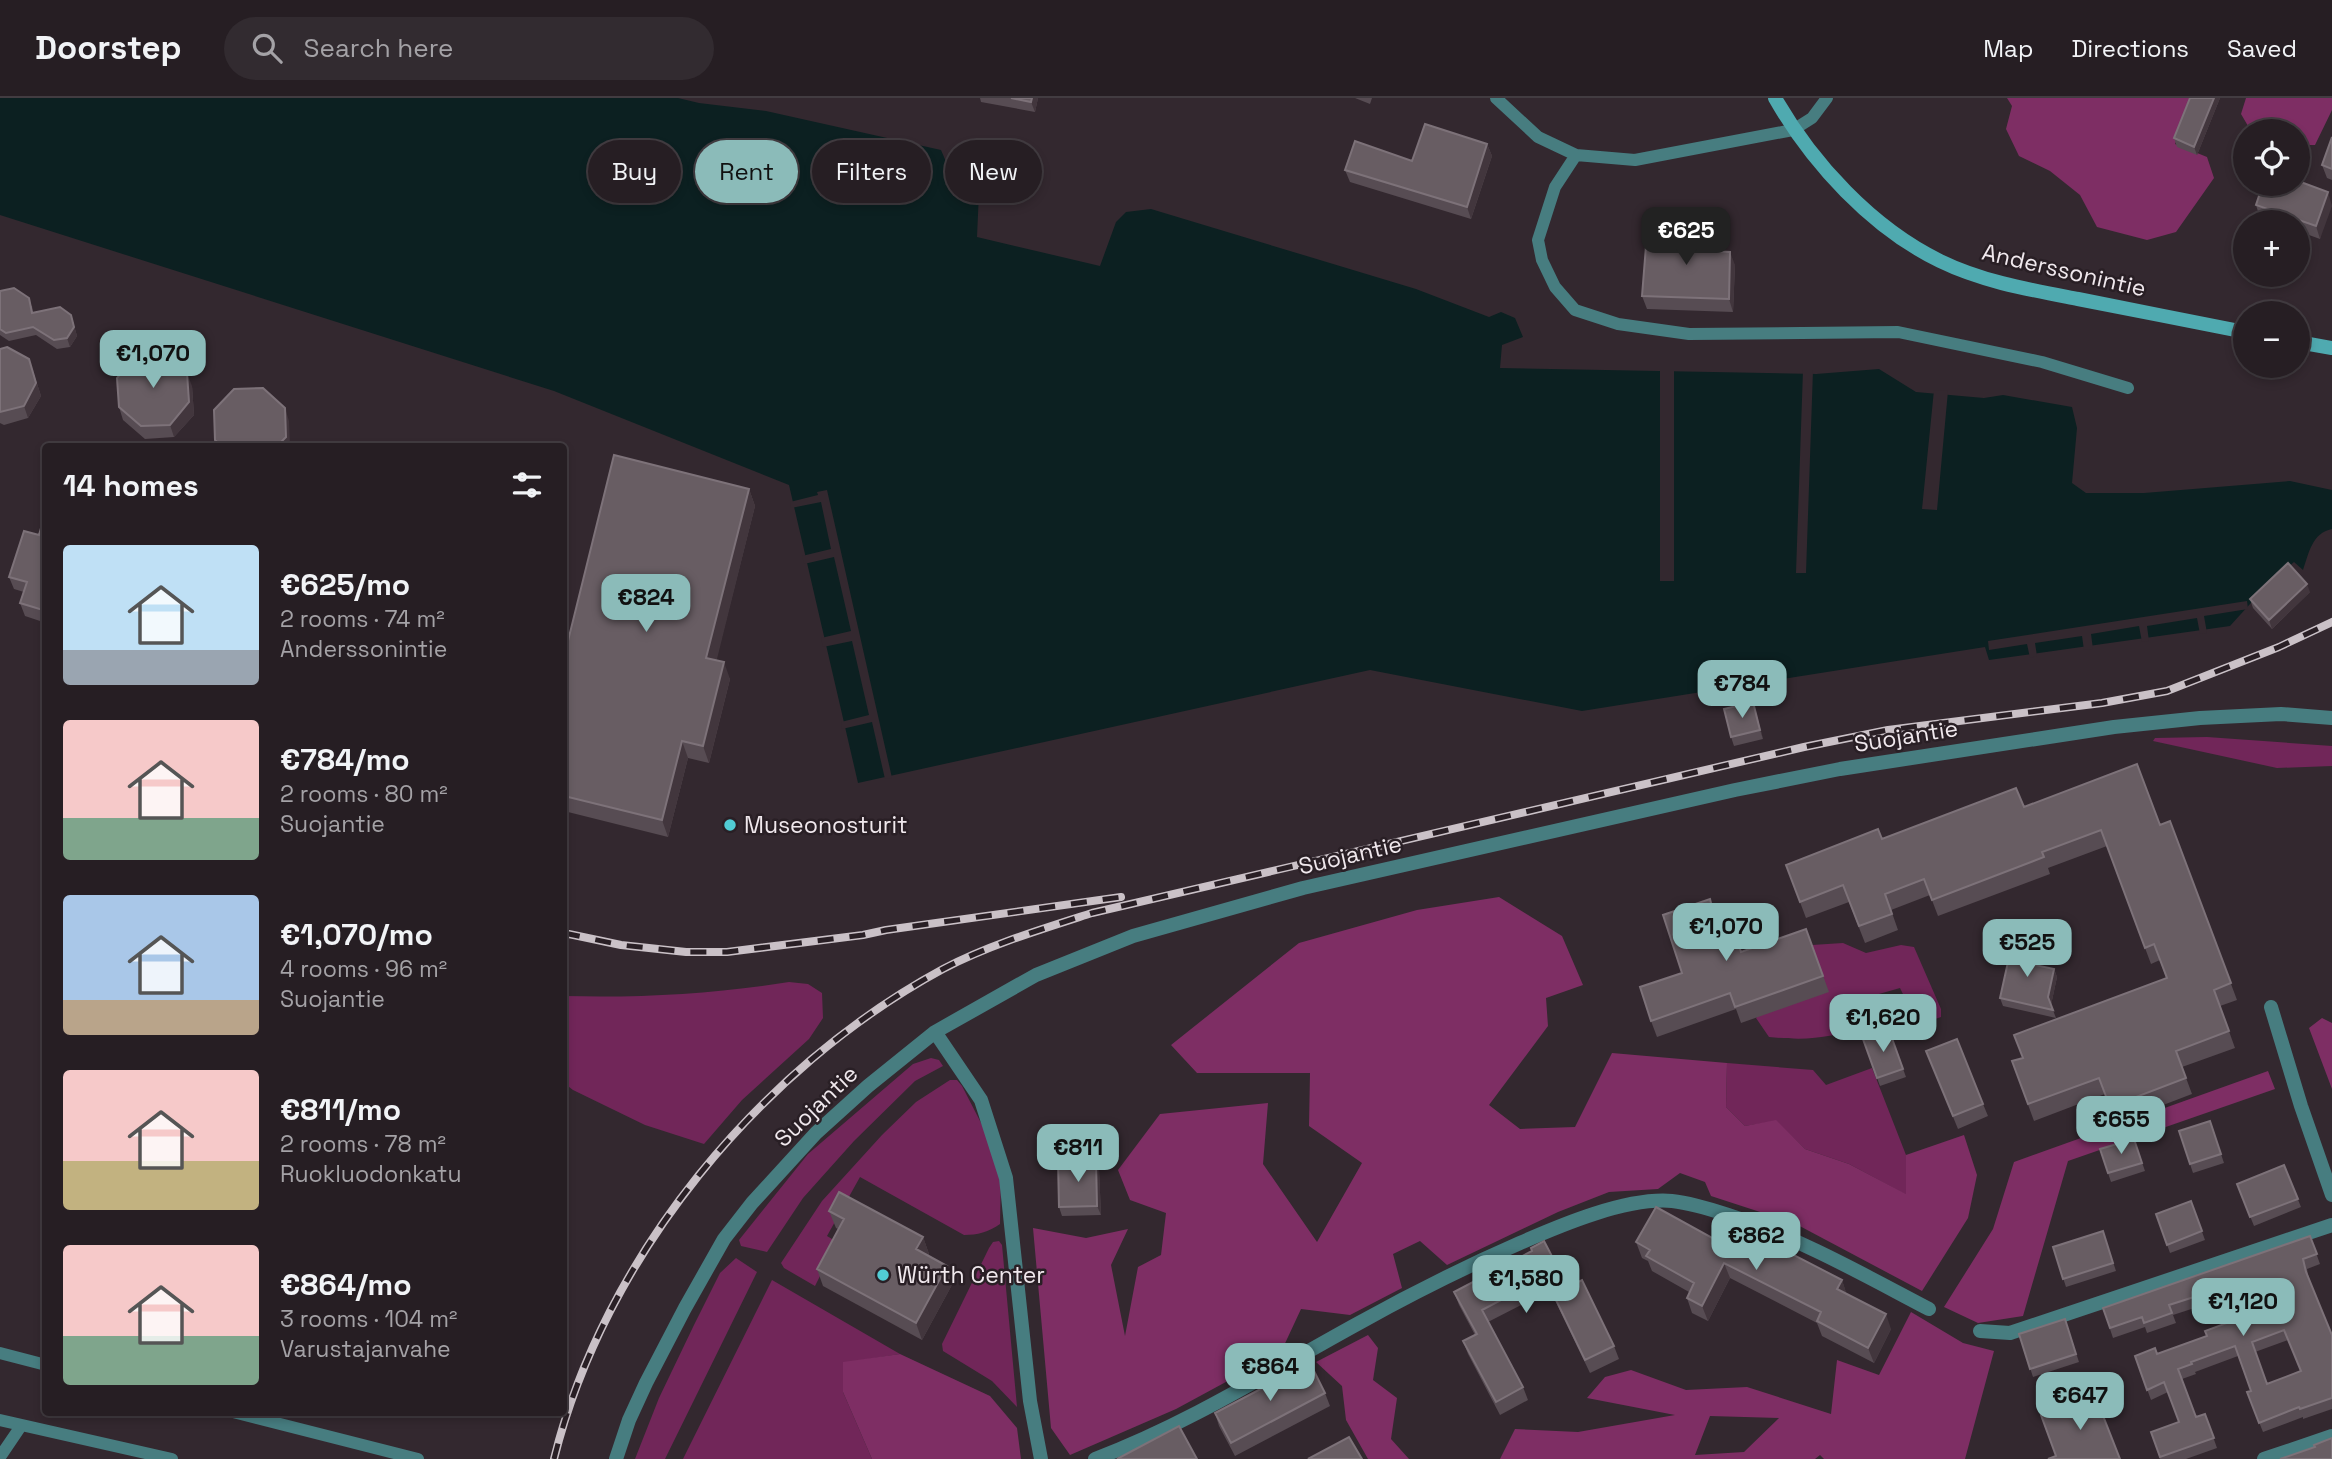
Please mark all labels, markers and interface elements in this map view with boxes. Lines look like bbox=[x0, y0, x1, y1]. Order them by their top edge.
search box bbox=[224, 17, 714, 80]
text: Doorstep bbox=[35, 27, 182, 69]
icon: search bbox=[248, 29, 286, 67]
text: Search here bbox=[304, 31, 453, 65]
text: Map bbox=[1983, 33, 2033, 64]
text: Directions bbox=[2071, 33, 2189, 64]
text: Saved bbox=[2227, 33, 2297, 64]
map controls bbox=[2233, 119, 2310, 378]
button: locate bbox=[2233, 119, 2310, 196]
chip: Buy bbox=[588, 140, 681, 203]
chip: Rent bbox=[695, 140, 798, 203]
chip: Filters bbox=[812, 140, 931, 203]
chip: New bbox=[945, 140, 1042, 203]
pin: €625 bbox=[1645, 208, 1727, 267]
button: + bbox=[2233, 210, 2310, 287]
text: €625 bbox=[1657, 215, 1715, 245]
street label: Anderssonintie bbox=[1979, 237, 2149, 303]
button: − bbox=[2233, 301, 2310, 378]
pin: €1,070 bbox=[96, 330, 210, 390]
text: €1,070 bbox=[116, 338, 190, 368]
text: 14 homes bbox=[63, 466, 199, 505]
icon: filters bbox=[508, 466, 546, 504]
text: €625/mo bbox=[280, 565, 410, 604]
icon: home bbox=[119, 573, 203, 657]
pin: €824 bbox=[605, 574, 687, 634]
text: €824 bbox=[617, 582, 675, 612]
text: 2 rooms · 74 m² bbox=[280, 604, 445, 634]
text: Anderssonintie bbox=[280, 634, 447, 664]
pin: €784 bbox=[1701, 660, 1783, 720]
text: €784 bbox=[1714, 668, 1770, 698]
street label: Suojantie bbox=[1852, 713, 1960, 759]
text: €784/mo bbox=[280, 740, 410, 779]
icon: home bbox=[119, 748, 203, 832]
text: 2 rooms · 80 m² bbox=[280, 779, 448, 809]
text: Suojantie bbox=[280, 809, 385, 839]
place label: Museonosturit bbox=[744, 810, 908, 840]
marker: Museonosturit bbox=[722, 817, 738, 833]
street label: Suojantie bbox=[1296, 829, 1404, 881]
pin: €1,070 bbox=[1669, 904, 1783, 963]
text: €1,070 bbox=[1689, 911, 1763, 941]
text: €1,070/mo bbox=[280, 915, 433, 954]
pin: €525 bbox=[1986, 920, 2068, 979]
icon: home bbox=[119, 923, 203, 1007]
text: €525 bbox=[1999, 927, 2055, 957]
text: 4 rooms · 96 m² bbox=[280, 954, 447, 984]
text: Suojantie bbox=[280, 984, 385, 1014]
pin: €1,620 bbox=[1826, 995, 1940, 1054]
text: €1,620 bbox=[1845, 1002, 1921, 1032]
street label: Suojantie bbox=[768, 1059, 864, 1153]
text: €811/mo bbox=[280, 1090, 401, 1129]
pin: €655 bbox=[2080, 1096, 2162, 1156]
icon: home bbox=[119, 1098, 203, 1182]
text: €655 bbox=[2092, 1104, 2150, 1134]
pin: €811 bbox=[1037, 1124, 1119, 1184]
text: 2 rooms · 78 m² bbox=[280, 1129, 446, 1159]
text: €811 bbox=[1053, 1132, 1103, 1162]
text: Ruokluodonkatu bbox=[280, 1159, 462, 1189]
pin: €862 bbox=[1715, 1212, 1797, 1272]
text: €862 bbox=[1727, 1220, 1785, 1250]
pin: €1,580 bbox=[1469, 1256, 1583, 1315]
place label: Würth Center bbox=[897, 1260, 1045, 1290]
text: €1,580 bbox=[1488, 1263, 1564, 1293]
text: €864/mo bbox=[280, 1265, 412, 1304]
marker: Würth Center bbox=[875, 1267, 891, 1283]
icon: home bbox=[119, 1273, 203, 1357]
pin: €1,120 bbox=[2186, 1278, 2300, 1338]
text: €1,120 bbox=[2208, 1286, 2278, 1316]
text: 3 rooms · 104 m² bbox=[280, 1304, 457, 1334]
text: Varustajanvahe bbox=[280, 1334, 451, 1364]
pin: €864 bbox=[1229, 1344, 1311, 1403]
text: €864 bbox=[1241, 1351, 1299, 1381]
pin: €647 bbox=[2039, 1372, 2121, 1432]
text: €647 bbox=[2052, 1380, 2108, 1410]

